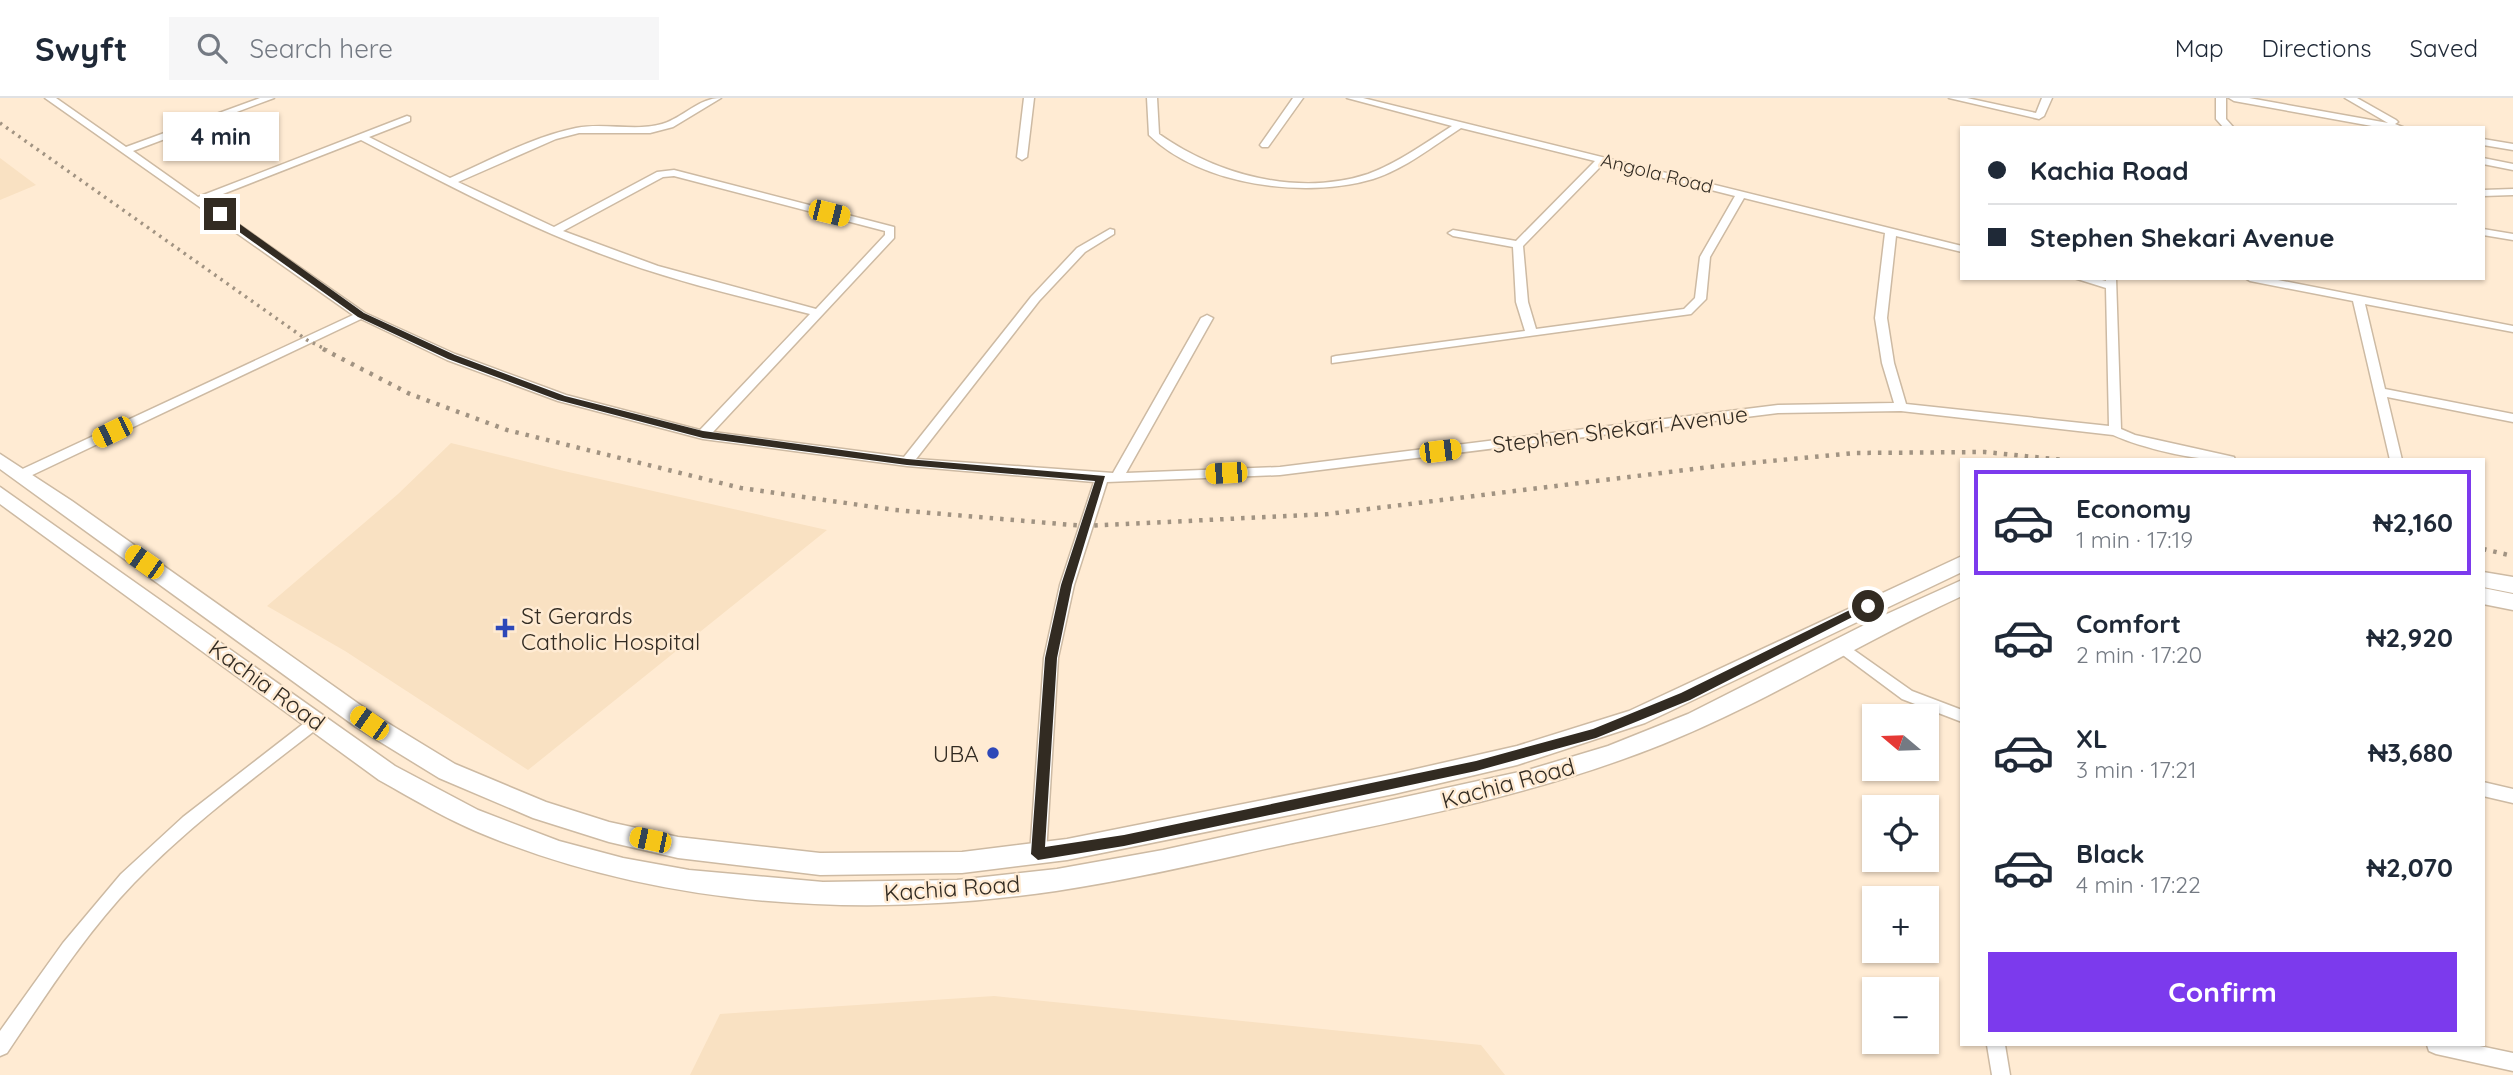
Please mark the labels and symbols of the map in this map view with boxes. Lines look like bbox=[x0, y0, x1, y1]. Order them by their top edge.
callout: 4 min bbox=[162, 113, 278, 162]
street label: Angola Road bbox=[1599, 148, 1715, 198]
route end bbox=[204, 198, 236, 230]
car bbox=[807, 198, 852, 228]
street label: Stephen Shekari Avenue bbox=[1491, 399, 1749, 459]
car bbox=[89, 413, 136, 451]
car bbox=[1418, 438, 1463, 464]
car bbox=[1205, 461, 1248, 485]
car bbox=[121, 541, 168, 583]
route start bbox=[1852, 590, 1884, 622]
place label: St Gerards Catholic Hospital bbox=[521, 601, 700, 656]
marker: St Gerards Catholic Hospital bbox=[495, 618, 515, 638]
street label: Kachia Road bbox=[203, 633, 331, 737]
car bbox=[346, 702, 393, 744]
north arrow bbox=[1862, 704, 1939, 780]
place label: UBA bbox=[933, 739, 979, 768]
marker: UBA bbox=[985, 745, 1001, 761]
street label: Kachia Road bbox=[1438, 751, 1578, 815]
car bbox=[628, 825, 673, 855]
street label: Kachia Road bbox=[883, 869, 1021, 907]

